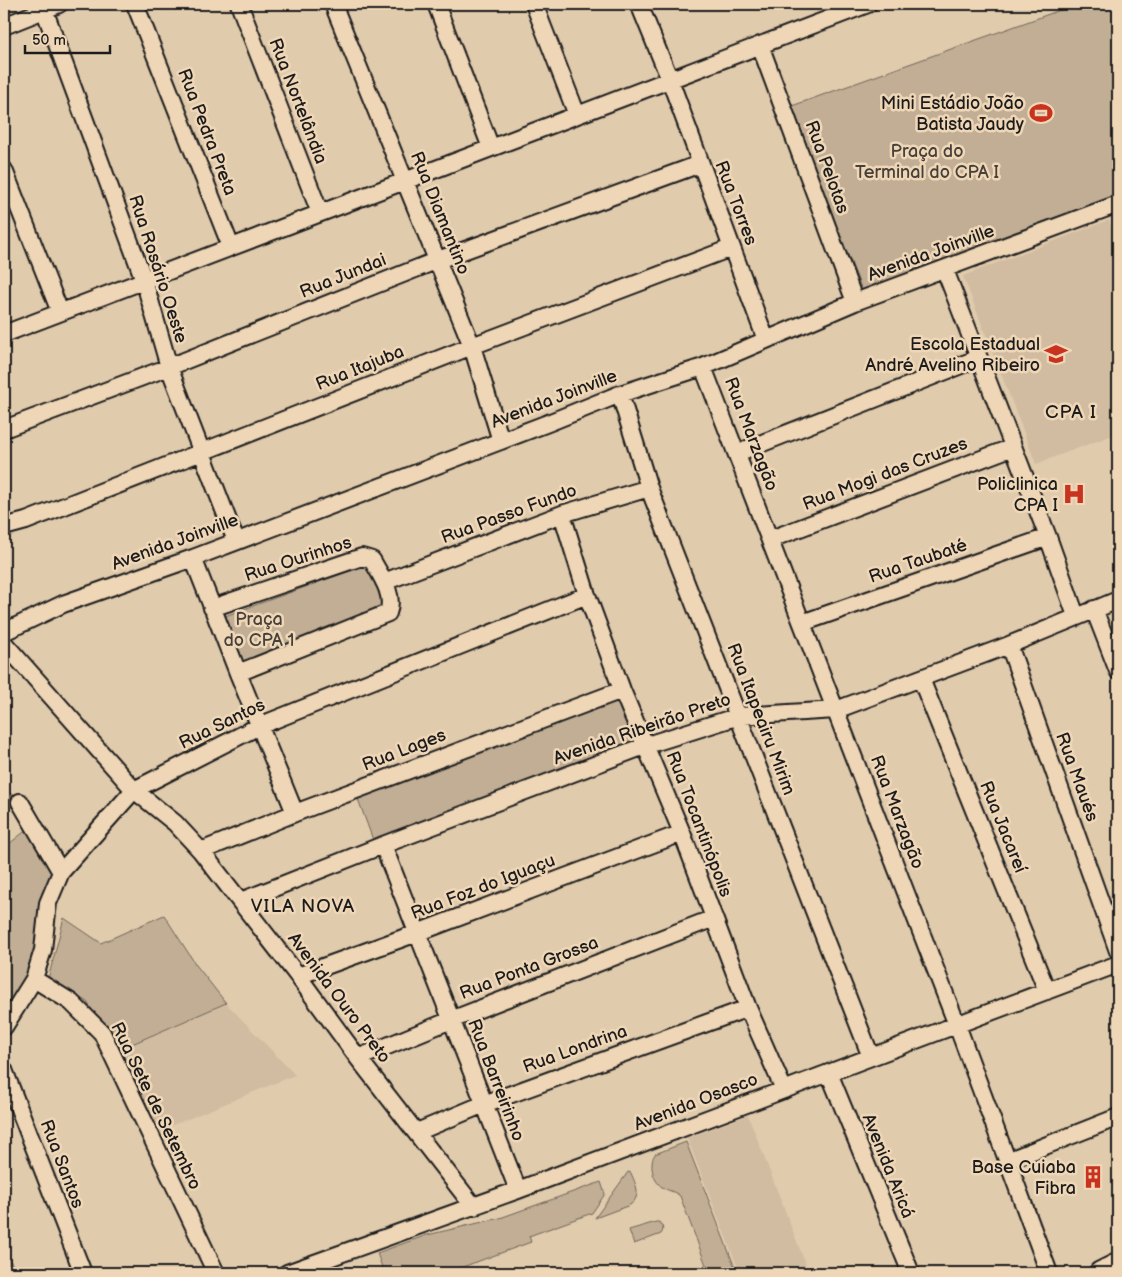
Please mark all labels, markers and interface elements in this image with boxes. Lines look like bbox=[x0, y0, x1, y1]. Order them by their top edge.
scale bar bbox=[25, 22, 110, 54]
text: 50 m bbox=[32, 31, 66, 50]
street label: Rua Nortelândia bbox=[264, 35, 332, 167]
street label: Rua Pedra Preta bbox=[173, 66, 241, 198]
place label: Mini Estádio João Batista Jaudy bbox=[881, 93, 1025, 135]
sports icon: Mini Estádio João Batista Jaudy bbox=[1028, 100, 1054, 126]
street label: Rua Pelotas bbox=[801, 118, 854, 216]
park label: Praça do Terminal do CPA I bbox=[855, 141, 999, 183]
street label: Rua Diamantino bbox=[406, 148, 474, 278]
street label: Rua Torres bbox=[710, 158, 762, 248]
street label: Rua Rosário Oeste bbox=[124, 192, 192, 346]
street label: Avenida Joinville bbox=[865, 220, 998, 286]
street label: Rua Jundai bbox=[297, 249, 389, 303]
place label: Escola Estadual André Avelino Ribeiro bbox=[865, 334, 1040, 376]
street label: Rua Itajuba bbox=[313, 341, 407, 395]
school or university icon: Escola Estadual André Avelino Ribeiro bbox=[1043, 341, 1069, 367]
street label: Avenida Joinville bbox=[488, 365, 620, 433]
street label: Rua Marzagão bbox=[720, 374, 782, 494]
district label: CPA I bbox=[1045, 401, 1097, 424]
street label: Rua Mogi das Cruzes bbox=[800, 433, 970, 515]
place label: Policlinica CPA I bbox=[977, 474, 1058, 516]
street label: Rua Passo Fundo bbox=[438, 480, 580, 548]
hospital icon: Policlinica CPA I bbox=[1061, 481, 1087, 507]
street label: Avenida Joinville bbox=[109, 509, 242, 575]
street label: Rua Ourinhos bbox=[242, 532, 354, 586]
street label: Rua Taubaté bbox=[866, 534, 970, 588]
park label: Praça do CPA 1 bbox=[223, 609, 295, 651]
street label: Rua Itapeairu Mirim bbox=[722, 640, 800, 798]
street label: Avenida Ribeirão Preto bbox=[551, 689, 733, 769]
street label: Rua Santos bbox=[176, 694, 268, 754]
street label: Rua Lages bbox=[359, 724, 449, 776]
street label: Rua Maués bbox=[1051, 730, 1103, 825]
street label: Rua Tocantinópolis bbox=[662, 748, 736, 900]
street label: Rua Marzagão bbox=[866, 752, 928, 872]
street label: Rua Jacareí bbox=[975, 778, 1031, 877]
street label: Rua Foz do Iguaçu bbox=[408, 850, 558, 924]
district label: VILA NOVA bbox=[251, 895, 355, 918]
street label: Avenida Ouro Preto bbox=[283, 929, 395, 1067]
street label: Rua Ponta Grossa bbox=[457, 932, 601, 1004]
street label: Rua Barreirinho bbox=[463, 1016, 529, 1144]
street label: Rua Sete de Setembro bbox=[106, 1019, 206, 1193]
street label: Rua Londrina bbox=[520, 1020, 630, 1078]
street label: Avenida Osasco bbox=[631, 1069, 761, 1135]
street label: Avenida Aricá bbox=[858, 1111, 918, 1221]
street label: Rua Santos bbox=[36, 1117, 88, 1211]
place label: Base Cuiaba Fibra bbox=[971, 1157, 1076, 1199]
building icon: Base Cuiaba Fibra bbox=[1080, 1164, 1106, 1190]

